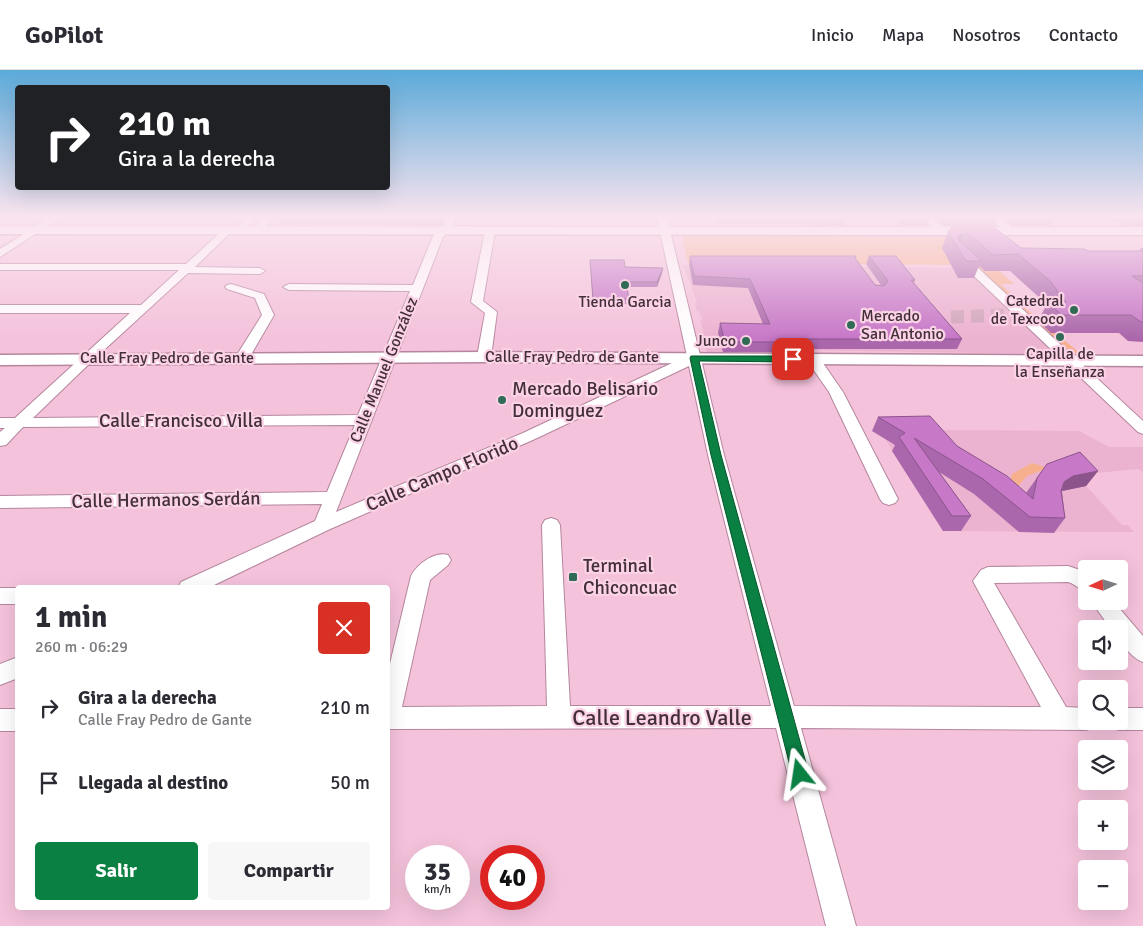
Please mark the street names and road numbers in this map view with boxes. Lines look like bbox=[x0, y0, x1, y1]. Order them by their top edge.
street label: Calle Manuel González bbox=[346, 294, 422, 446]
street label: Calle Fray Pedro de Gante bbox=[485, 347, 659, 367]
street label: Calle Fray Pedro de Gante bbox=[80, 348, 254, 368]
street label: Calle Francisco Villa bbox=[99, 409, 263, 433]
street label: Calle Campo Florido bbox=[362, 431, 522, 517]
street label: Calle Hermanos Serdán bbox=[71, 486, 261, 514]
street label: Calle Leandro Valle bbox=[572, 704, 752, 731]

